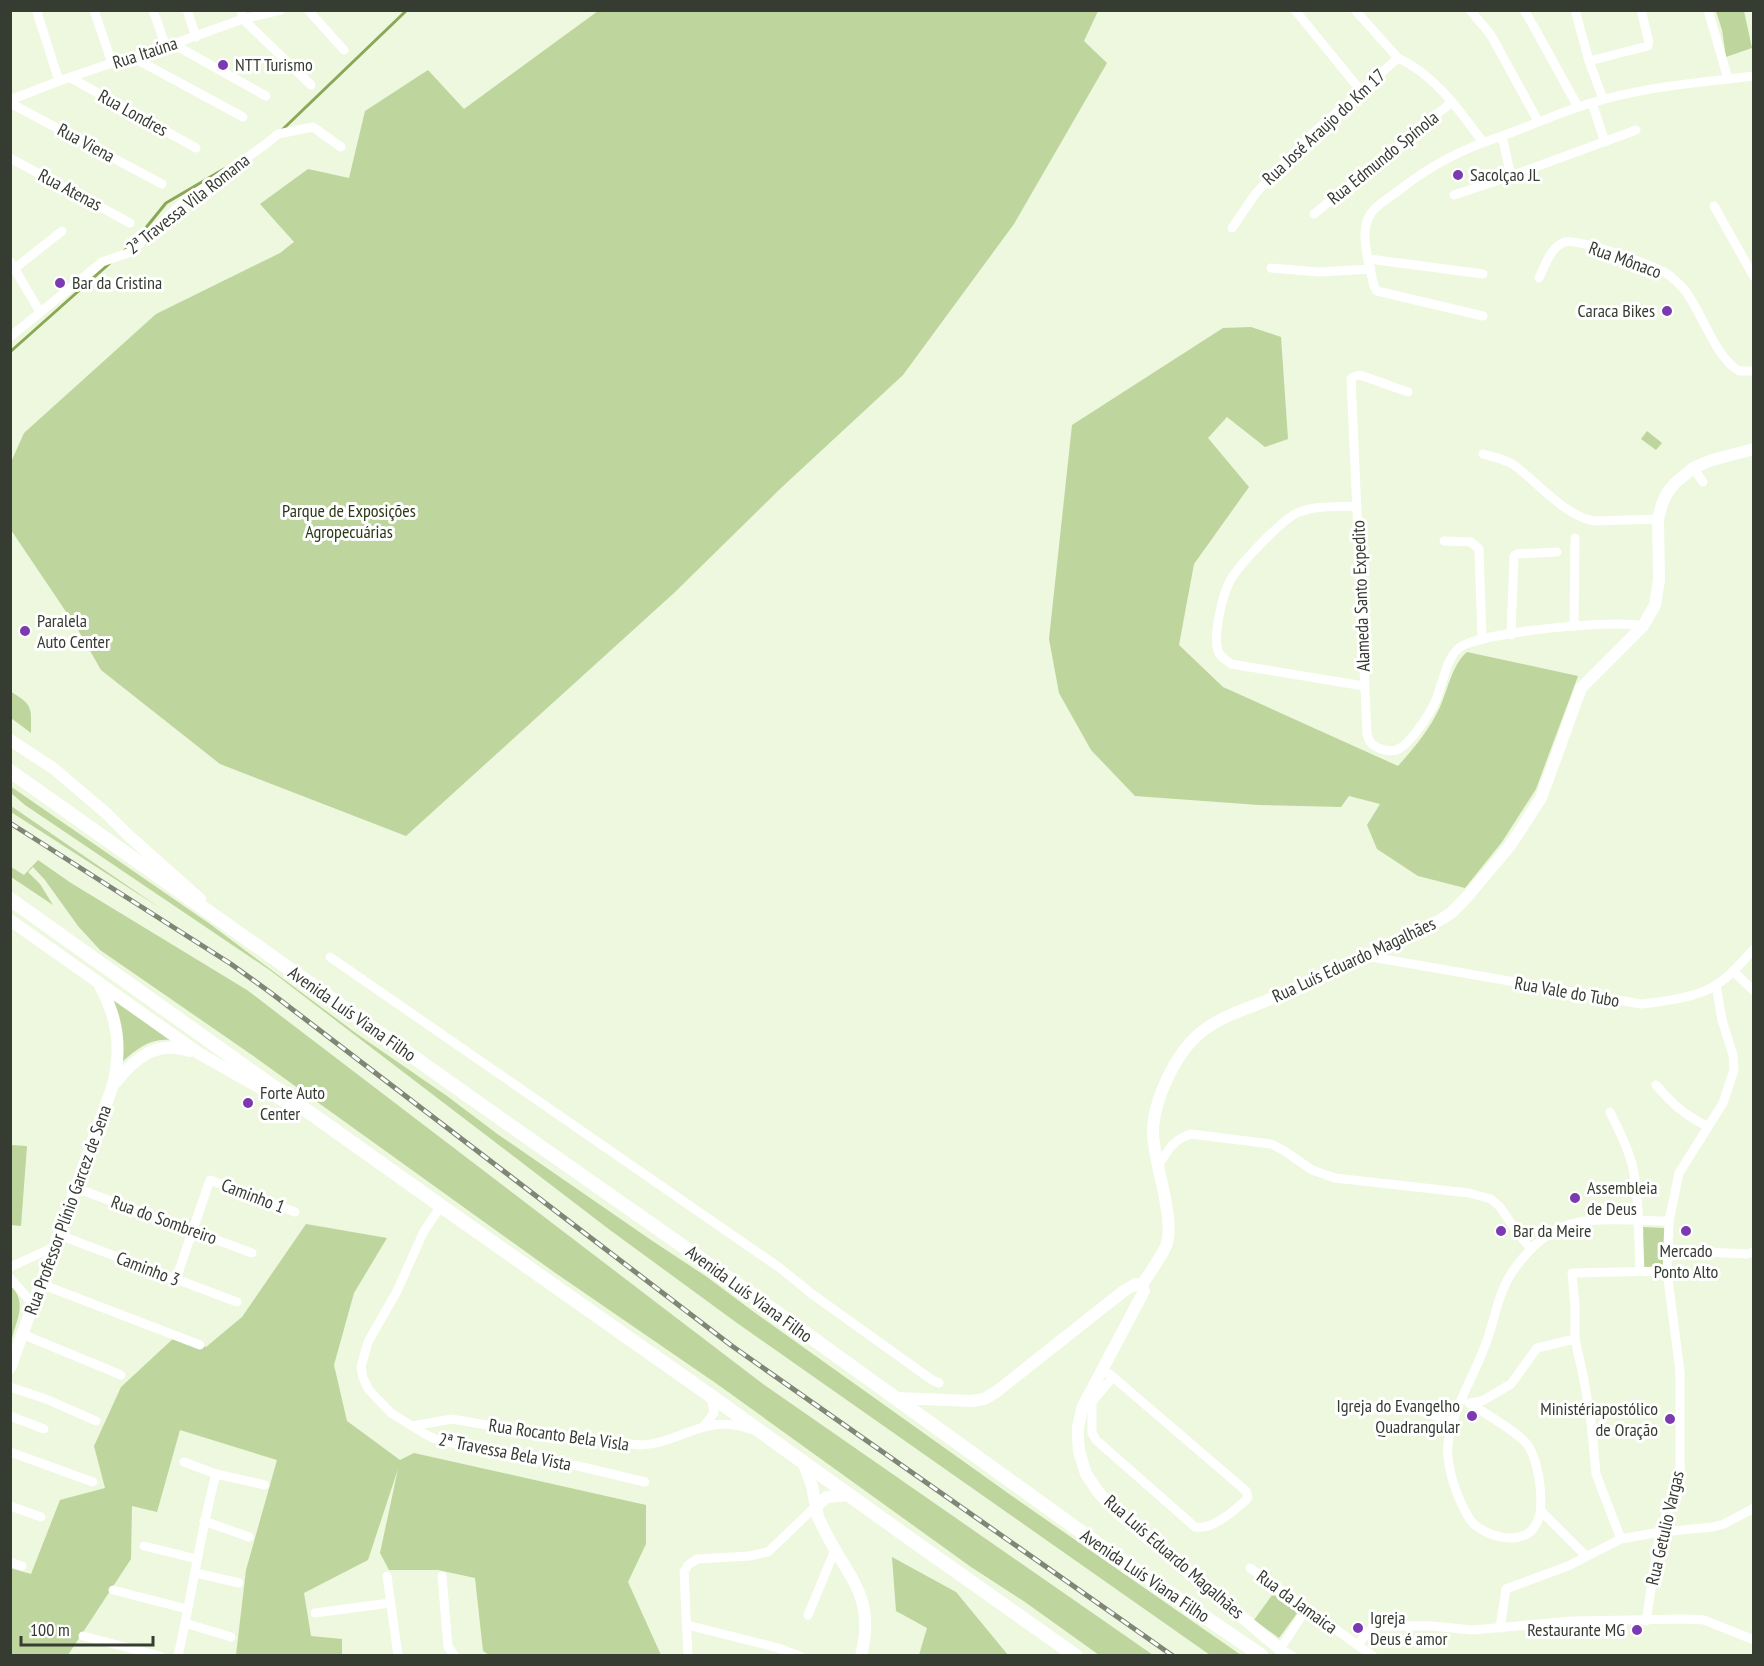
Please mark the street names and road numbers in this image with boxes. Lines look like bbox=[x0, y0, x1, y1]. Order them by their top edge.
street label: Rua Itaúna bbox=[110, 31, 180, 74]
street label: Rua José Araujo do Km 17 bbox=[1257, 64, 1390, 190]
street label: Rua Londres bbox=[94, 84, 172, 141]
street label: Rua Edmundo Spínola bbox=[1322, 106, 1443, 209]
street label: Rua Viena bbox=[54, 118, 119, 167]
street label: 2ª Travessa Vila Romana bbox=[121, 148, 254, 259]
street label: Rua Atenas bbox=[35, 163, 106, 216]
street label: Rua Mônaco bbox=[1586, 236, 1665, 283]
street label: Alameda Santo Expedito bbox=[1346, 520, 1375, 672]
street label: Rua Luís Eduardo Magalhães bbox=[1268, 912, 1439, 1008]
street label: Avenida Luís Viana Filho bbox=[284, 961, 421, 1066]
street label: Rua Vale do Tubo bbox=[1513, 971, 1622, 1012]
street label: Rua Professor Plínio Garcez de Sena bbox=[19, 1102, 116, 1318]
street label: Caminho 1 bbox=[218, 1173, 288, 1218]
street label: Rua do Sombreiro bbox=[108, 1190, 220, 1249]
street label: Avenida Luís Viana Filho bbox=[681, 1240, 817, 1347]
street label: Caminho 3 bbox=[113, 1246, 183, 1291]
street label: Rua Rocanto Bela Visla bbox=[487, 1413, 631, 1456]
street label: 2ª Travessa Bela Vista bbox=[437, 1427, 573, 1476]
street label: Rua Getulio Vargas bbox=[1640, 1469, 1689, 1587]
street label: Rua Luís Eduardo Magalhães bbox=[1100, 1490, 1249, 1624]
street label: Avenida Luís Viana Filho bbox=[1076, 1524, 1214, 1627]
street label: Rua da Jamaica bbox=[1252, 1565, 1342, 1639]

